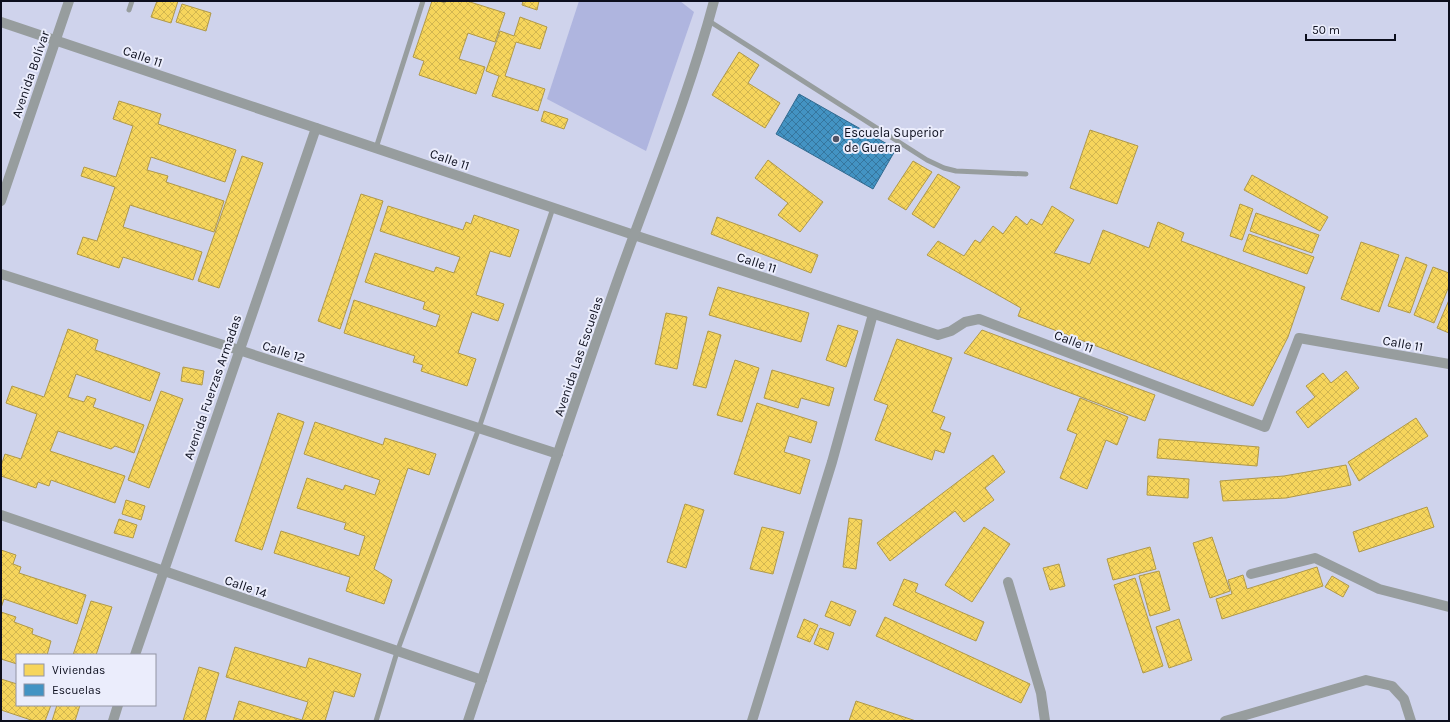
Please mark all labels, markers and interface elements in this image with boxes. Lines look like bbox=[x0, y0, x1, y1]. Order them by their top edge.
scale bar bbox=[1306, 16, 1395, 42]
text: 50 m bbox=[1312, 23, 1340, 37]
street label: Avenida Bolívar bbox=[9, 28, 52, 120]
street label: Calle 11 bbox=[121, 43, 165, 70]
place label: Escuela Superior de Guerra bbox=[844, 125, 944, 155]
marker: Escuela Superior de Guerra bbox=[831, 134, 841, 144]
street label: Calle 11 bbox=[428, 146, 472, 173]
street label: Calle 11 bbox=[735, 249, 779, 276]
street label: Avenida Las Escuelas bbox=[551, 294, 606, 418]
street label: Avenida Fuerzas Armadas bbox=[181, 313, 244, 462]
street label: Calle 11 bbox=[1052, 327, 1096, 356]
street label: Calle 11 bbox=[1382, 333, 1424, 354]
street label: Calle 12 bbox=[261, 338, 307, 365]
street label: Calle 14 bbox=[223, 572, 269, 601]
legend bbox=[16, 654, 156, 706]
text: Viviendas bbox=[52, 663, 105, 677]
text: Escuelas bbox=[52, 683, 101, 697]

